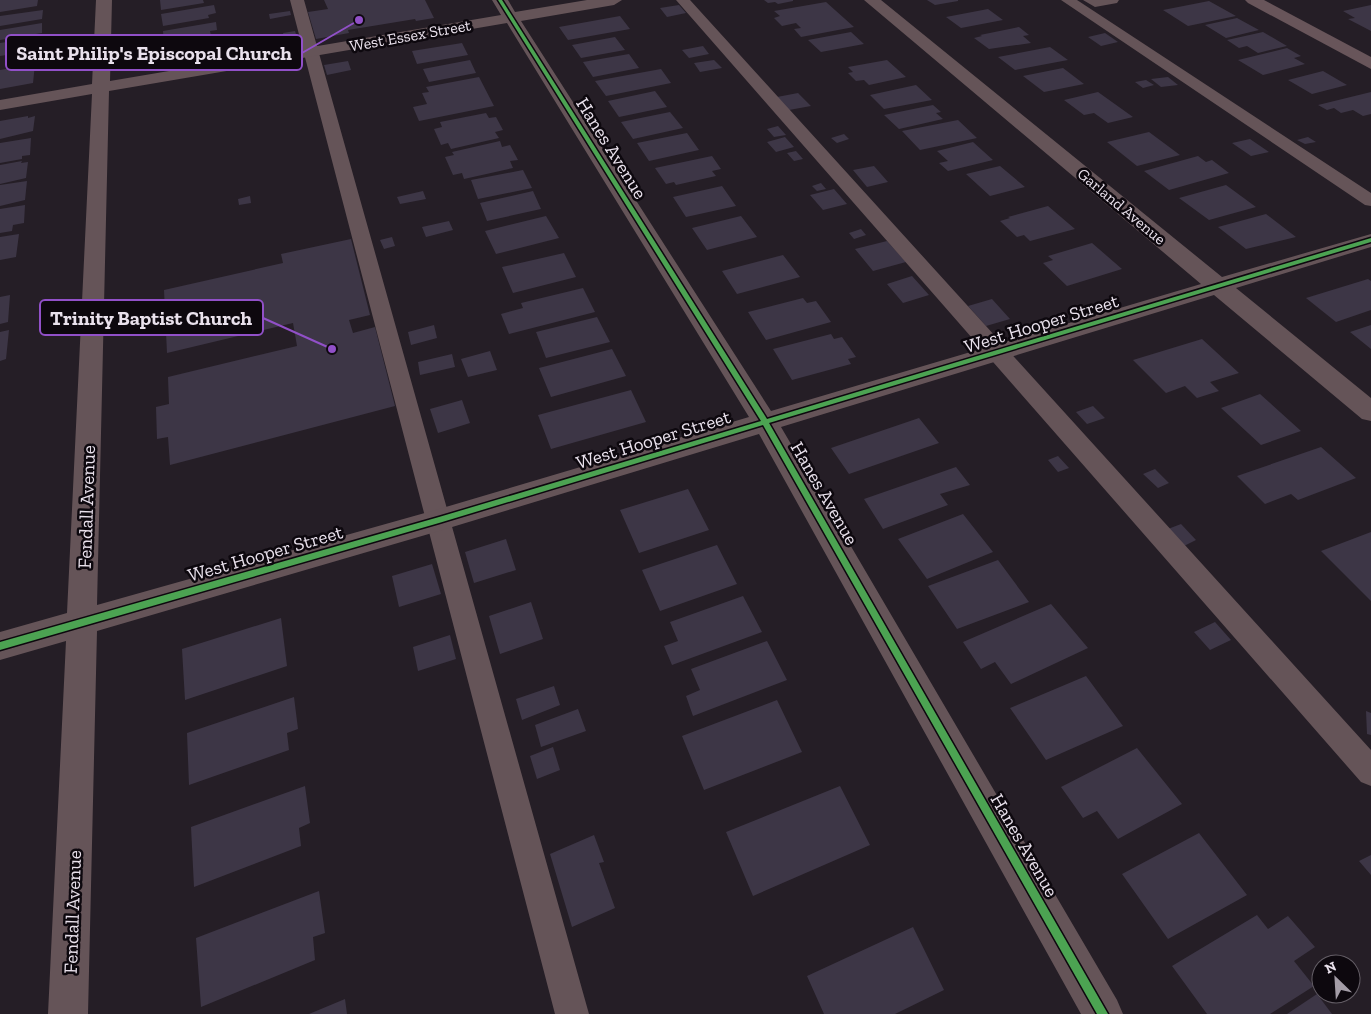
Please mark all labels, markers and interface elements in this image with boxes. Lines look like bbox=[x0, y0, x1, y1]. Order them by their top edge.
street label: West Essex Street bbox=[348, 15, 472, 56]
callout: Saint Philip's Episcopal Church bbox=[6, 35, 302, 70]
text: Saint Philip's Episcopal Church bbox=[16, 41, 292, 65]
street label: Hanes Avenue bbox=[571, 93, 652, 203]
street label: Garland Avenue bbox=[1074, 164, 1170, 249]
street label: West Hooper Street bbox=[961, 289, 1121, 358]
callout: Trinity Baptist Church bbox=[40, 300, 263, 335]
text: Trinity Baptist Church bbox=[50, 306, 252, 330]
street label: West Hooper Street bbox=[573, 405, 733, 474]
street label: Hanes Avenue bbox=[786, 438, 863, 549]
street label: Fendall Avenue bbox=[73, 445, 100, 569]
street label: West Hooper Street bbox=[185, 520, 345, 587]
street label: Hanes Avenue bbox=[986, 790, 1063, 901]
street label: Fendall Avenue bbox=[59, 850, 86, 974]
north arrow bbox=[1311, 954, 1361, 1004]
text: N bbox=[1322, 958, 1339, 978]

